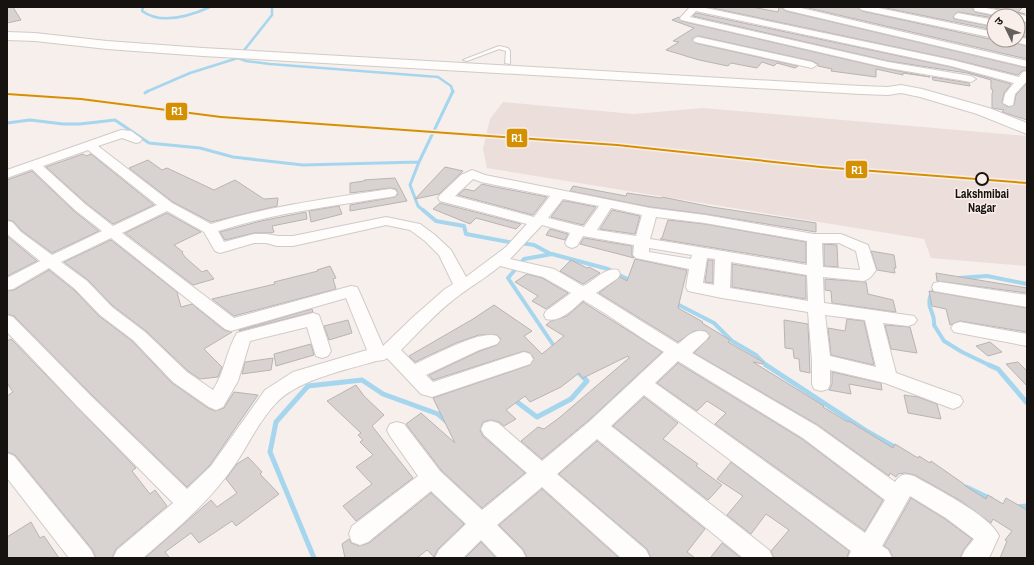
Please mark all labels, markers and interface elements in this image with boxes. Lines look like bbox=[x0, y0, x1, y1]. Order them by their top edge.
north arrow bbox=[986, 8, 1026, 48]
text: उ bbox=[991, 14, 1006, 28]
line badge: R1 bbox=[165, 102, 188, 121]
text: R1 bbox=[171, 104, 183, 118]
line badge: R1 bbox=[506, 128, 528, 148]
text: R1 bbox=[511, 131, 523, 145]
line badge: R1 bbox=[845, 160, 868, 179]
text: R1 bbox=[851, 163, 863, 177]
marker: Lakshmibai Nagar bbox=[975, 172, 989, 186]
place label: Lakshmibai Nagar bbox=[955, 186, 1009, 216]

